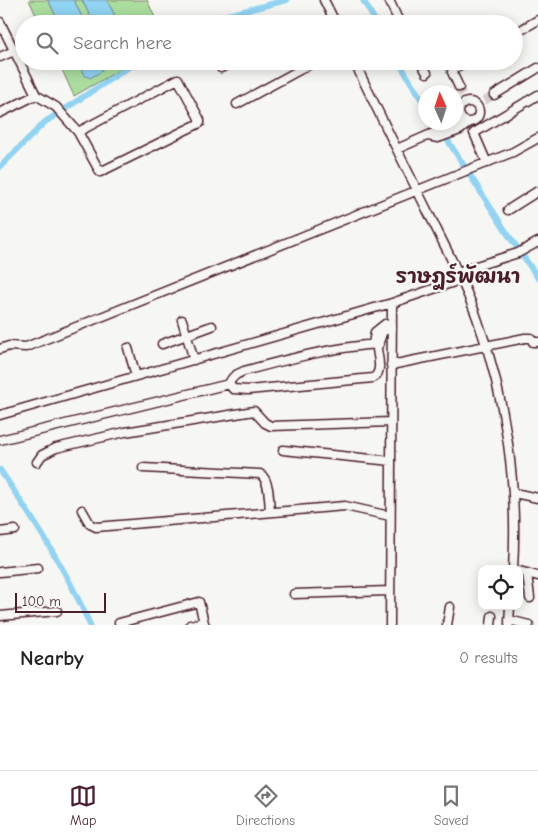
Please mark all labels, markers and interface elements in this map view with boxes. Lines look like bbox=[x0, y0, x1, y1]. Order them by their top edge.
search box bbox=[15, 15, 523, 70]
icon: search bbox=[33, 29, 61, 57]
text: Search here bbox=[73, 32, 172, 54]
north arrow bbox=[418, 85, 463, 130]
district label: ราษฎร์พัฒนา bbox=[396, 263, 520, 290]
map controls bbox=[478, 565, 523, 610]
button: locate bbox=[478, 565, 523, 610]
scale bar bbox=[15, 590, 106, 613]
text: 100 m bbox=[22, 593, 61, 610]
text: Nearby bbox=[20, 646, 84, 670]
text: 0 results bbox=[459, 649, 518, 667]
tab: Map bbox=[69, 782, 97, 829]
tab: Directions bbox=[236, 782, 295, 829]
tab: Saved bbox=[434, 782, 469, 829]

